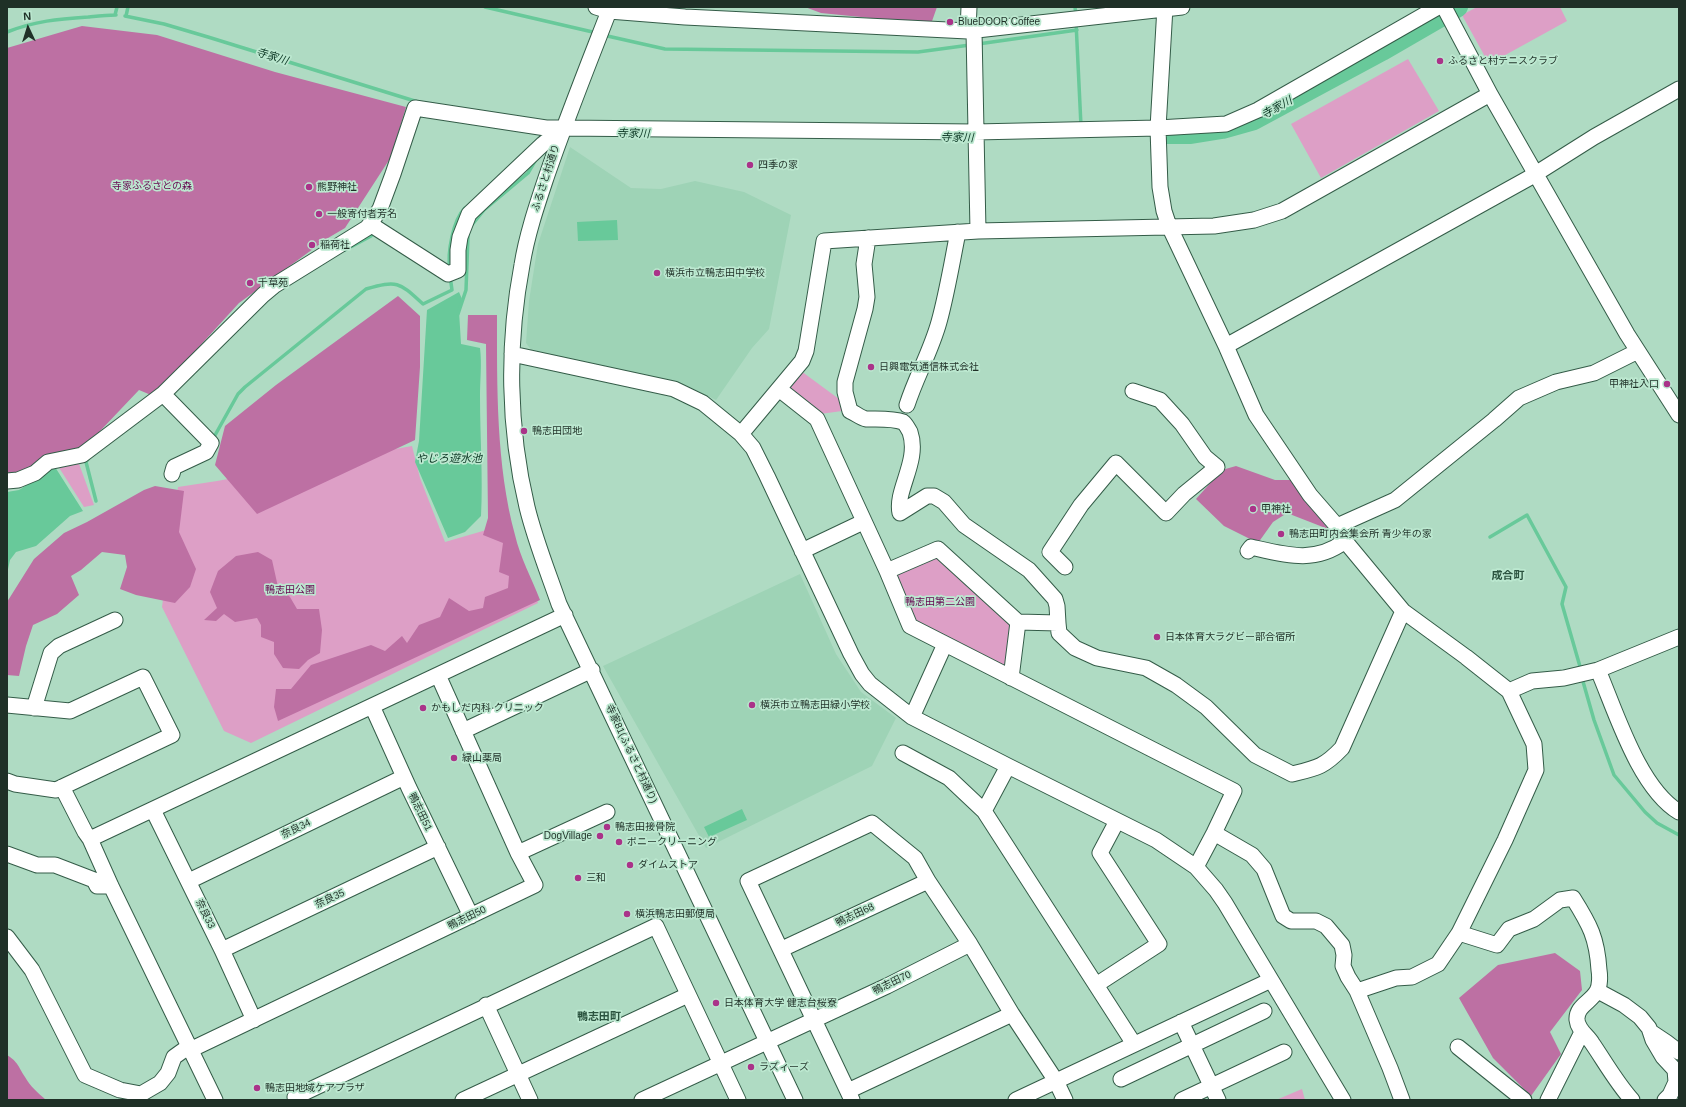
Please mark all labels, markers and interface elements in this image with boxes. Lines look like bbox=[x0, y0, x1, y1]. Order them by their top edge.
north arrow bbox=[8, 8, 48, 48]
text: N bbox=[23, 10, 32, 22]
place label: BlueDOOR Coffee bbox=[958, 16, 1040, 28]
marker: BlueDOOR Coffee bbox=[945, 17, 955, 27]
water label: 寺家川 bbox=[254, 46, 290, 68]
place label: ふるさと村テニスクラブ bbox=[1448, 55, 1558, 67]
marker: ふるさと村テニスクラブ bbox=[1435, 56, 1445, 66]
water label: 寺家川 bbox=[1259, 94, 1295, 122]
water label: 寺家川 bbox=[616, 127, 650, 141]
water label: 寺家川 bbox=[940, 131, 974, 145]
street label: ふるさと村通り bbox=[529, 143, 563, 213]
place label: 四季の家 bbox=[758, 159, 798, 171]
marker: 四季の家 bbox=[745, 160, 755, 170]
park label: 寺家ふるさとの森 bbox=[112, 180, 192, 192]
place label: 熊野神社 bbox=[317, 181, 357, 193]
marker: 熊野神社 bbox=[304, 182, 314, 192]
place label: 一般寄付者芳名 bbox=[327, 208, 397, 220]
marker: 一般寄付者芳名 bbox=[314, 209, 324, 219]
place label: 稲荷社 bbox=[320, 239, 350, 251]
marker: 稲荷社 bbox=[307, 240, 317, 250]
place label: 横浜市立鴨志田中学校 bbox=[665, 267, 765, 279]
marker: 横浜市立鴨志田中学校 bbox=[652, 268, 662, 278]
place label: 千草苑 bbox=[258, 277, 288, 289]
marker: 千草苑 bbox=[245, 278, 255, 288]
place label: 日興電気通信株式会社 bbox=[879, 361, 979, 373]
marker: 日興電気通信株式会社 bbox=[866, 362, 876, 372]
place label: 甲神社入口 bbox=[1609, 378, 1659, 390]
marker: 甲神社入口 bbox=[1662, 379, 1672, 389]
place label: 鴨志田団地 bbox=[532, 425, 582, 437]
marker: 鴨志田団地 bbox=[519, 426, 529, 436]
water label: やじろ遊水池 bbox=[416, 452, 482, 466]
place label: 甲神社 bbox=[1261, 503, 1291, 515]
marker: 甲神社 bbox=[1248, 504, 1258, 514]
place label: 鴨志田町内会集会所 青少年の家 bbox=[1289, 528, 1432, 540]
marker: 鴨志田町内会集会所 青少年の家 bbox=[1276, 529, 1286, 539]
district label: 成合町 bbox=[1492, 569, 1524, 583]
park label: 鴨志田公園 bbox=[265, 584, 315, 596]
park label: 鴨志田第二公園 bbox=[905, 596, 975, 608]
place label: 日本体育大ラグビー部合宿所 bbox=[1165, 631, 1295, 643]
marker: 日本体育大ラグビー部合宿所 bbox=[1152, 632, 1162, 642]
place label: 横浜市立鴨志田緑小学校 bbox=[760, 699, 870, 711]
marker: 横浜市立鴨志田緑小学校 bbox=[747, 700, 757, 710]
place label: かもしだ内科 クリニック bbox=[431, 702, 544, 714]
marker: かもしだ内科 クリニック bbox=[418, 703, 428, 713]
street label: 寺家81(ふるさと村通り) bbox=[603, 703, 659, 805]
place label: 緑山薬局 bbox=[462, 752, 502, 764]
marker: 緑山薬局 bbox=[449, 753, 459, 763]
street label: 鴨志田51 bbox=[406, 791, 434, 833]
street label: 奈良34 bbox=[279, 817, 313, 841]
place label: 鴨志田接骨院 bbox=[615, 821, 675, 833]
marker: 鴨志田接骨院 bbox=[602, 822, 612, 832]
place label: DogVillage bbox=[544, 830, 592, 842]
marker: DogVillage bbox=[595, 831, 605, 841]
place label: ポニークリーニング bbox=[627, 836, 717, 848]
marker: ポニークリーニング bbox=[614, 837, 624, 847]
place label: ダイムストア bbox=[638, 859, 698, 871]
marker: ダイムストア bbox=[625, 860, 635, 870]
place label: 三和 bbox=[586, 872, 606, 884]
marker: 三和 bbox=[573, 873, 583, 883]
street label: 奈良35 bbox=[313, 887, 347, 911]
street label: 奈良33 bbox=[193, 897, 217, 931]
street label: 鴨志田68 bbox=[834, 901, 876, 929]
street label: 鴨志田50 bbox=[446, 904, 488, 932]
place label: 横浜鴨志田郵便局 bbox=[635, 908, 715, 920]
marker: 横浜鴨志田郵便局 bbox=[622, 909, 632, 919]
street label: 鴨志田70 bbox=[871, 969, 913, 997]
place label: 日本体育大学 健志台桜寮 bbox=[724, 997, 837, 1009]
marker: 日本体育大学 健志台桜寮 bbox=[711, 998, 721, 1008]
district label: 鴨志田町 bbox=[577, 1010, 621, 1024]
place label: ラズィーズ bbox=[759, 1061, 809, 1073]
marker: ラズィーズ bbox=[746, 1062, 756, 1072]
place label: 鴨志田地域ケアプラザ bbox=[265, 1082, 365, 1094]
marker: 鴨志田地域ケアプラザ bbox=[252, 1083, 262, 1093]

